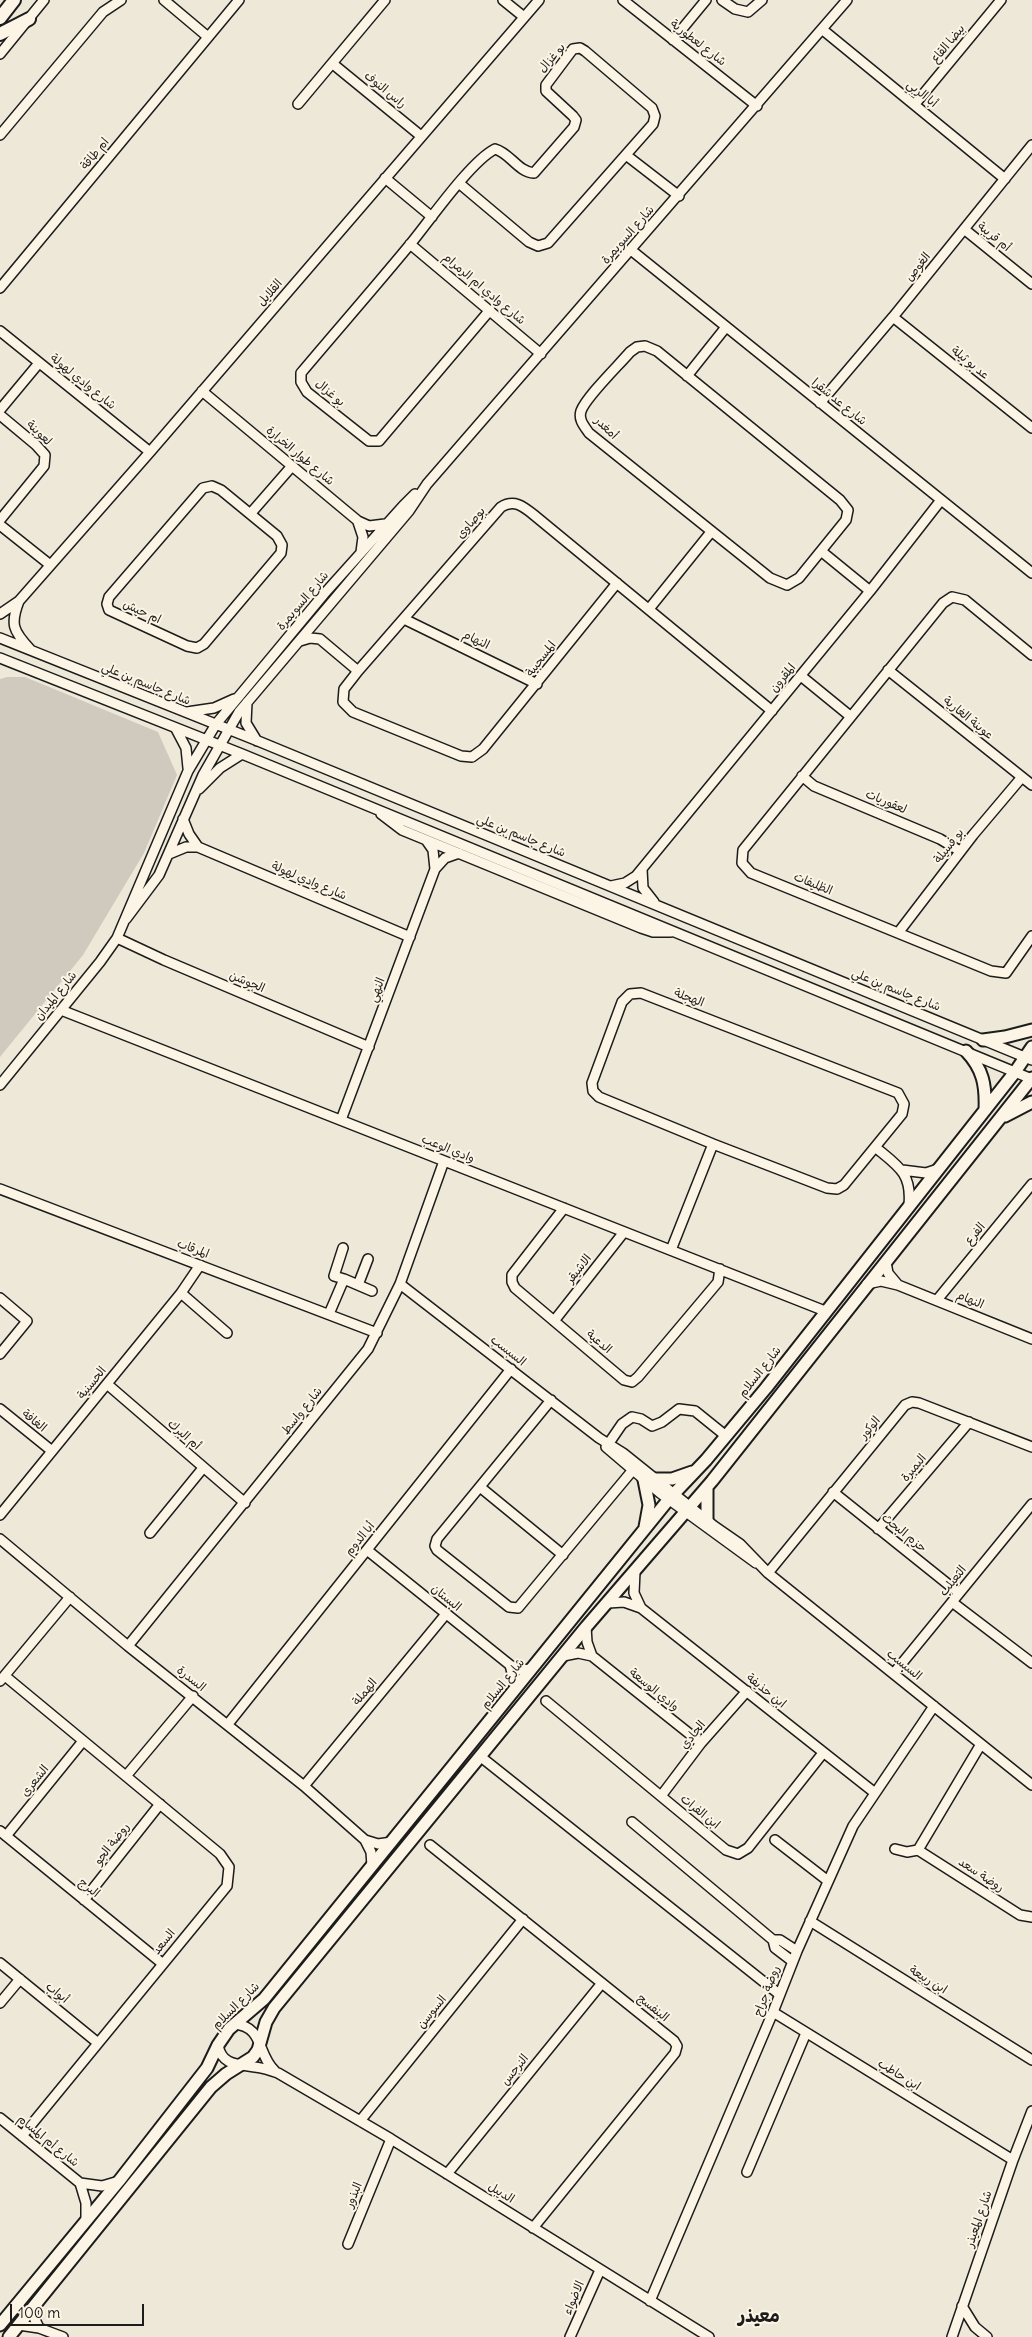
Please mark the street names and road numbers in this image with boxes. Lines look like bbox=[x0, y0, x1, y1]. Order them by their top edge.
street label: شارع لعطورية bbox=[667, 17, 729, 69]
street label: بيضا القاع bbox=[928, 22, 968, 66]
street label: بو غزال bbox=[535, 40, 569, 76]
street label: راس النوف bbox=[361, 69, 409, 111]
street label: أبا الربي bbox=[904, 77, 940, 111]
street label: ام طاقة bbox=[78, 135, 112, 173]
street label: شارع السويمرة bbox=[599, 203, 657, 267]
street label: أم قريبة bbox=[974, 219, 1014, 255]
street label: شارع وادي ام الرمرام bbox=[440, 250, 528, 328]
street label: الغوص bbox=[902, 250, 934, 284]
street label: القلايل bbox=[254, 277, 286, 309]
street label: عد بو ثيلة bbox=[948, 343, 992, 383]
street label: شارع وادي لهولة bbox=[47, 351, 119, 413]
street label: شارع عد شقرا bbox=[809, 375, 869, 429]
street label: بو غزال bbox=[312, 376, 348, 410]
street label: أمغدر bbox=[591, 413, 621, 443]
street label: لعوينة bbox=[23, 418, 55, 448]
street label: شارع طوار الخرارة bbox=[263, 423, 337, 489]
street label: بوصاوى bbox=[453, 504, 489, 542]
street label: شارع السويمرة bbox=[274, 568, 332, 634]
street label: ام حيش bbox=[121, 597, 163, 627]
street label: النهام bbox=[460, 627, 492, 653]
street label: المسحبية bbox=[523, 638, 559, 680]
street label: شارع جاسم بن علي bbox=[99, 660, 193, 708]
street label: المقرون bbox=[767, 661, 799, 695]
street label: عوينة الغارية bbox=[940, 693, 996, 743]
street label: لعقوريات bbox=[863, 787, 909, 817]
street label: شارع جاسم بن علي bbox=[474, 812, 568, 860]
street label: بو فسيلة bbox=[931, 826, 967, 866]
street label: شارع وادي لهولة bbox=[269, 859, 349, 903]
street label: الظليفات bbox=[792, 870, 834, 898]
street label: شارع جاسم بن علي bbox=[849, 966, 943, 1014]
street label: الجوشن bbox=[227, 968, 267, 996]
street label: شارع الميدان bbox=[32, 969, 80, 1023]
street label: النهي bbox=[366, 976, 388, 1004]
street label: الهجلة bbox=[672, 986, 706, 1010]
street label: وادي الوعب bbox=[419, 1132, 477, 1166]
street label: الفرع bbox=[962, 1220, 988, 1248]
street label: المرقاب bbox=[175, 1236, 211, 1262]
street label: الاشيقر bbox=[563, 1252, 595, 1286]
street label: النهام bbox=[954, 1288, 986, 1312]
street label: الدعية bbox=[583, 1327, 615, 1357]
street label: السبسب bbox=[487, 1333, 529, 1369]
street label: شارع السلام bbox=[736, 1344, 784, 1400]
street label: الحسنية bbox=[75, 1364, 109, 1402]
street label: شارع واسط bbox=[279, 1384, 325, 1438]
street label: الغافة bbox=[19, 1407, 49, 1435]
street label: الوكور bbox=[856, 1414, 884, 1442]
street label: أم البرك bbox=[164, 1417, 204, 1453]
street label: البمبرة bbox=[898, 1451, 930, 1485]
street label: حزم البحث bbox=[879, 1510, 929, 1556]
street label: أبا الدوم bbox=[342, 1519, 378, 1559]
street label: الثعيلب bbox=[936, 1563, 970, 1599]
street label: البستان bbox=[428, 1582, 464, 1614]
street label: السبسب bbox=[884, 1647, 924, 1683]
street label: شارع السلام bbox=[478, 1656, 528, 1712]
street label: السدرة bbox=[174, 1663, 208, 1695]
street label: وادي الوسعة bbox=[626, 1666, 682, 1714]
street label: ابن حذيفة bbox=[743, 1671, 789, 1711]
street label: الهملة bbox=[350, 1676, 380, 1708]
street label: الجادي bbox=[677, 1718, 709, 1752]
street label: الشعرى bbox=[18, 1762, 52, 1800]
street label: ابن الفرات bbox=[677, 1792, 723, 1832]
street label: روضة الجو bbox=[91, 1820, 133, 1868]
street label: روضة سعد bbox=[955, 1855, 1007, 1895]
street label: البرج bbox=[76, 1875, 102, 1901]
street label: السعد bbox=[149, 1926, 179, 1958]
street label: ابن ربيعة bbox=[906, 1963, 950, 1997]
street label: روضة جراح bbox=[751, 1964, 783, 2018]
street label: أبواب bbox=[43, 1979, 71, 2007]
street label: شارع السلام bbox=[209, 1979, 263, 2033]
street label: البنفسج bbox=[634, 1991, 672, 2025]
street label: السوسن bbox=[414, 1992, 450, 2032]
street label: النرجس bbox=[498, 2052, 532, 2088]
street label: ابن حاطب bbox=[875, 2056, 923, 2094]
street label: شارع أم المسام bbox=[14, 2112, 82, 2170]
street label: الديبل bbox=[485, 2179, 517, 2207]
street label: البذور bbox=[342, 2180, 366, 2210]
street label: شارع المعيذر bbox=[963, 2189, 995, 2249]
street label: الاضواء bbox=[560, 2279, 588, 2317]

